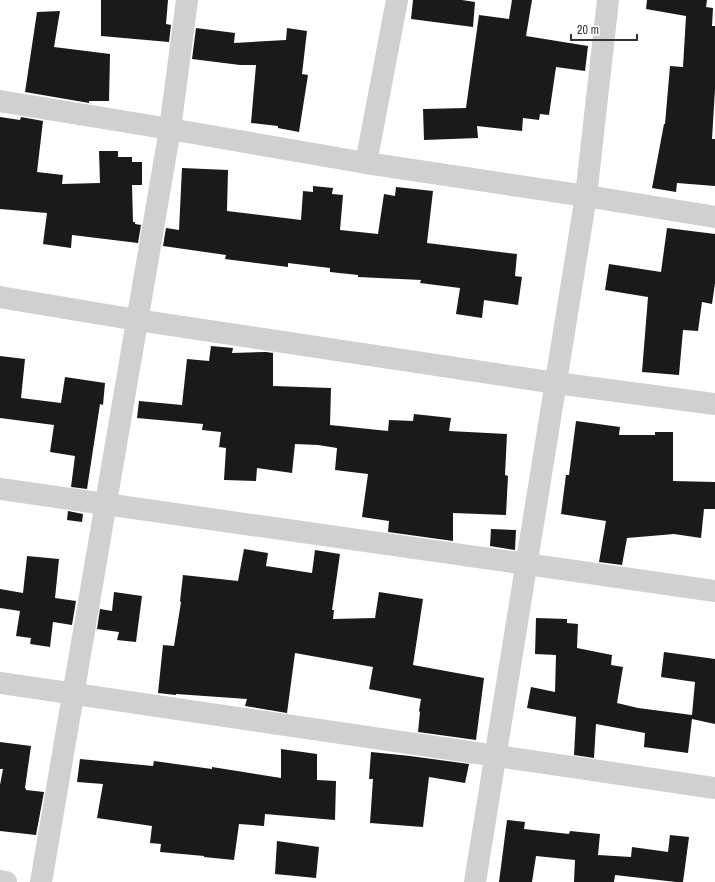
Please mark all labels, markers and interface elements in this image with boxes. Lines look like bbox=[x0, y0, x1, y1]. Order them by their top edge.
scale bar bbox=[571, 16, 637, 42]
text: 20 m bbox=[577, 22, 599, 38]

